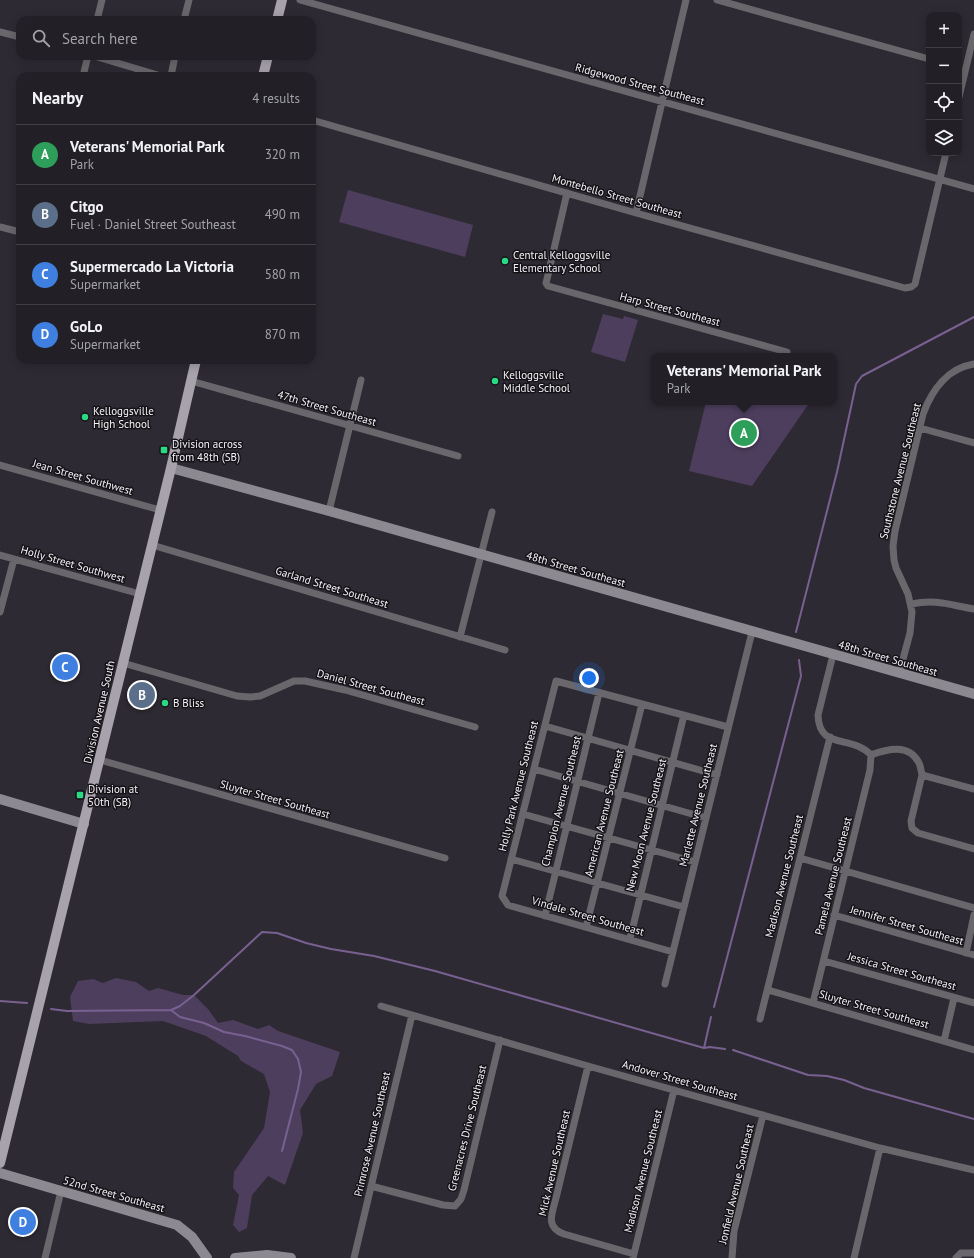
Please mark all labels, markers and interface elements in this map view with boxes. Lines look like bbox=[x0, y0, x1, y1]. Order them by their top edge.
map controls bbox=[926, 12, 962, 156]
button: + bbox=[926, 12, 962, 48]
search box bbox=[16, 16, 316, 60]
icon: search bbox=[30, 27, 52, 49]
text: Search here bbox=[62, 29, 138, 48]
button: − bbox=[926, 48, 962, 84]
street label: Ridgewood Street Southeast bbox=[574, 60, 706, 108]
button: locate bbox=[926, 84, 962, 120]
text: Nearby bbox=[32, 87, 83, 109]
text: 4 results bbox=[252, 90, 300, 107]
button: layers bbox=[926, 120, 962, 156]
text: Veterans' Memorial Park bbox=[70, 137, 225, 156]
text: A bbox=[41, 146, 49, 163]
text: 320 m bbox=[265, 146, 300, 163]
text: Park bbox=[70, 156, 94, 173]
street label: Montebello Street Southeast bbox=[550, 171, 684, 221]
text: Citgo bbox=[70, 197, 104, 216]
text: B bbox=[41, 206, 49, 223]
text: 490 m bbox=[265, 206, 300, 223]
text: Fuel · Daniel Street Southeast bbox=[70, 216, 236, 233]
place label: Central Kelloggsville Elementary School bbox=[513, 248, 611, 275]
marker: Central Kelloggsville Elementary School bbox=[500, 256, 510, 266]
text: Supermercado La Victoria bbox=[70, 257, 234, 276]
text: C bbox=[41, 266, 49, 283]
text: 580 m bbox=[265, 266, 300, 283]
text: Supermarket bbox=[70, 276, 140, 293]
street label: Harp Street Southeast bbox=[618, 289, 722, 329]
text: GoLo bbox=[70, 317, 102, 336]
text: D bbox=[41, 326, 49, 343]
text: 870 m bbox=[265, 326, 300, 343]
text: Supermarket bbox=[70, 336, 140, 353]
popup bbox=[651, 353, 837, 405]
text: Veterans' Memorial Park bbox=[667, 361, 821, 380]
place label: Kelloggsville Middle School bbox=[503, 368, 571, 395]
marker: Kelloggsville Middle School bbox=[490, 376, 500, 386]
text: Park bbox=[667, 380, 691, 397]
street label: 47th Street Southeast bbox=[276, 387, 378, 429]
street label: Southstone Avenue Southeast bbox=[876, 401, 924, 541]
place label: Kelloggsville High School bbox=[93, 404, 154, 431]
marker: Kelloggsville High School bbox=[80, 412, 90, 422]
pin: A bbox=[731, 418, 757, 448]
place label: Division across from 48th (SB) bbox=[172, 437, 243, 464]
marker: Division across from 48th (SB) bbox=[159, 445, 169, 455]
street label: Jean Street Southwest bbox=[30, 456, 135, 498]
street label: Holly Street Southwest bbox=[19, 542, 127, 586]
street label: 48th Street Southeast bbox=[525, 548, 627, 590]
street label: Garland Street Southeast bbox=[274, 563, 390, 611]
street label: 48th Street Southeast bbox=[837, 637, 939, 679]
pin: C bbox=[52, 652, 78, 682]
street label: Division Avenue South bbox=[80, 659, 118, 765]
street label: Daniel Street Southeast bbox=[315, 666, 427, 708]
your location bbox=[579, 668, 599, 688]
pin: B bbox=[129, 680, 155, 710]
place label: B Bliss bbox=[173, 696, 205, 710]
marker: B Bliss bbox=[160, 698, 170, 708]
street label: Holly Park Avenue Southeast bbox=[495, 719, 541, 853]
street label: Champion Avenue Southeast bbox=[538, 734, 584, 868]
street label: Marlette Avenue Southeast bbox=[676, 742, 720, 868]
street label: American Avenue Southeast bbox=[581, 748, 627, 878]
street label: New Moon Avenue Southeast bbox=[623, 757, 669, 893]
street label: Sluyter Street Southeast bbox=[218, 777, 332, 821]
place label: Division at 50th (SB) bbox=[88, 782, 138, 809]
marker: Division at 50th (SB) bbox=[75, 790, 85, 800]
street label: Madison Avenue Southeast bbox=[762, 813, 806, 939]
street label: Pamela Avenue Southeast bbox=[812, 815, 855, 936]
street label: Vindale Street Southeast bbox=[529, 893, 646, 939]
street label: Jennifer Street Southeast bbox=[848, 902, 966, 948]
street label: Jessica Street Southeast bbox=[845, 949, 958, 993]
street label: Sluyter Street Southeast bbox=[817, 987, 931, 1031]
street label: Andover Street Southeast bbox=[621, 1057, 740, 1103]
street label: Greenacres Drive Southeast bbox=[445, 1063, 489, 1192]
street label: Primrose Avenue Southeast bbox=[351, 1070, 393, 1198]
street label: Mick Avenue Southeast bbox=[535, 1108, 573, 1217]
street label: Madison Avenue Southeast bbox=[621, 1108, 665, 1234]
street label: Jonfield Avenue Southeast bbox=[715, 1123, 757, 1246]
street label: 52nd Street Southeast bbox=[62, 1173, 167, 1215]
pin: D bbox=[10, 1207, 36, 1237]

